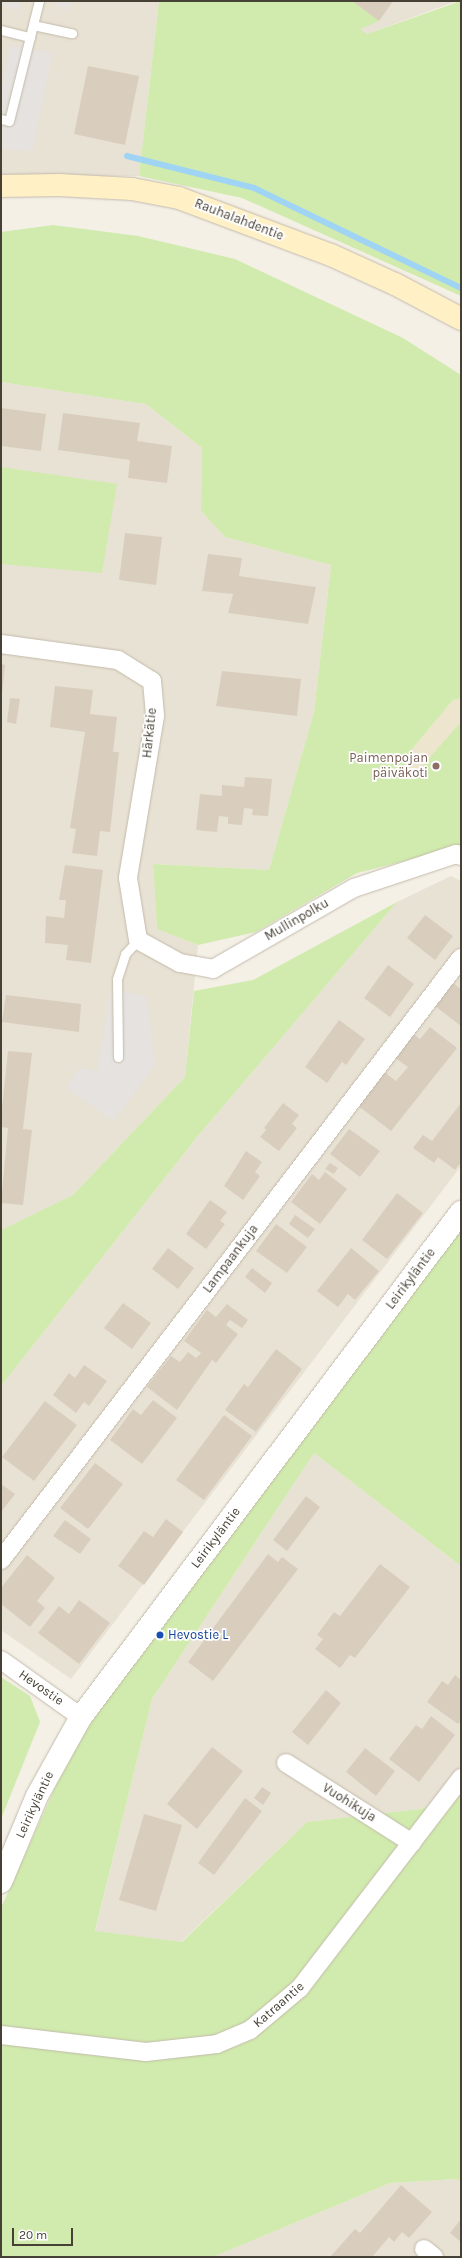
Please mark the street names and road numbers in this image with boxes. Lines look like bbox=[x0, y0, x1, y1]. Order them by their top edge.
street label: Rauhalahdentie bbox=[192, 196, 286, 244]
street label: Härkätie bbox=[140, 707, 160, 759]
street label: Mullinpolku bbox=[262, 895, 332, 945]
street label: Lampaankuja bbox=[200, 1222, 262, 1296]
street label: Leirikyläntie bbox=[383, 1245, 439, 1313]
street label: Leirikyläntie bbox=[188, 1504, 244, 1572]
street label: Hevostie bbox=[16, 1667, 66, 1709]
street label: Leirikyläntie bbox=[13, 1769, 57, 1841]
street label: Vuohikuja bbox=[319, 1780, 379, 1826]
street label: Katraantie bbox=[250, 1979, 308, 2031]

